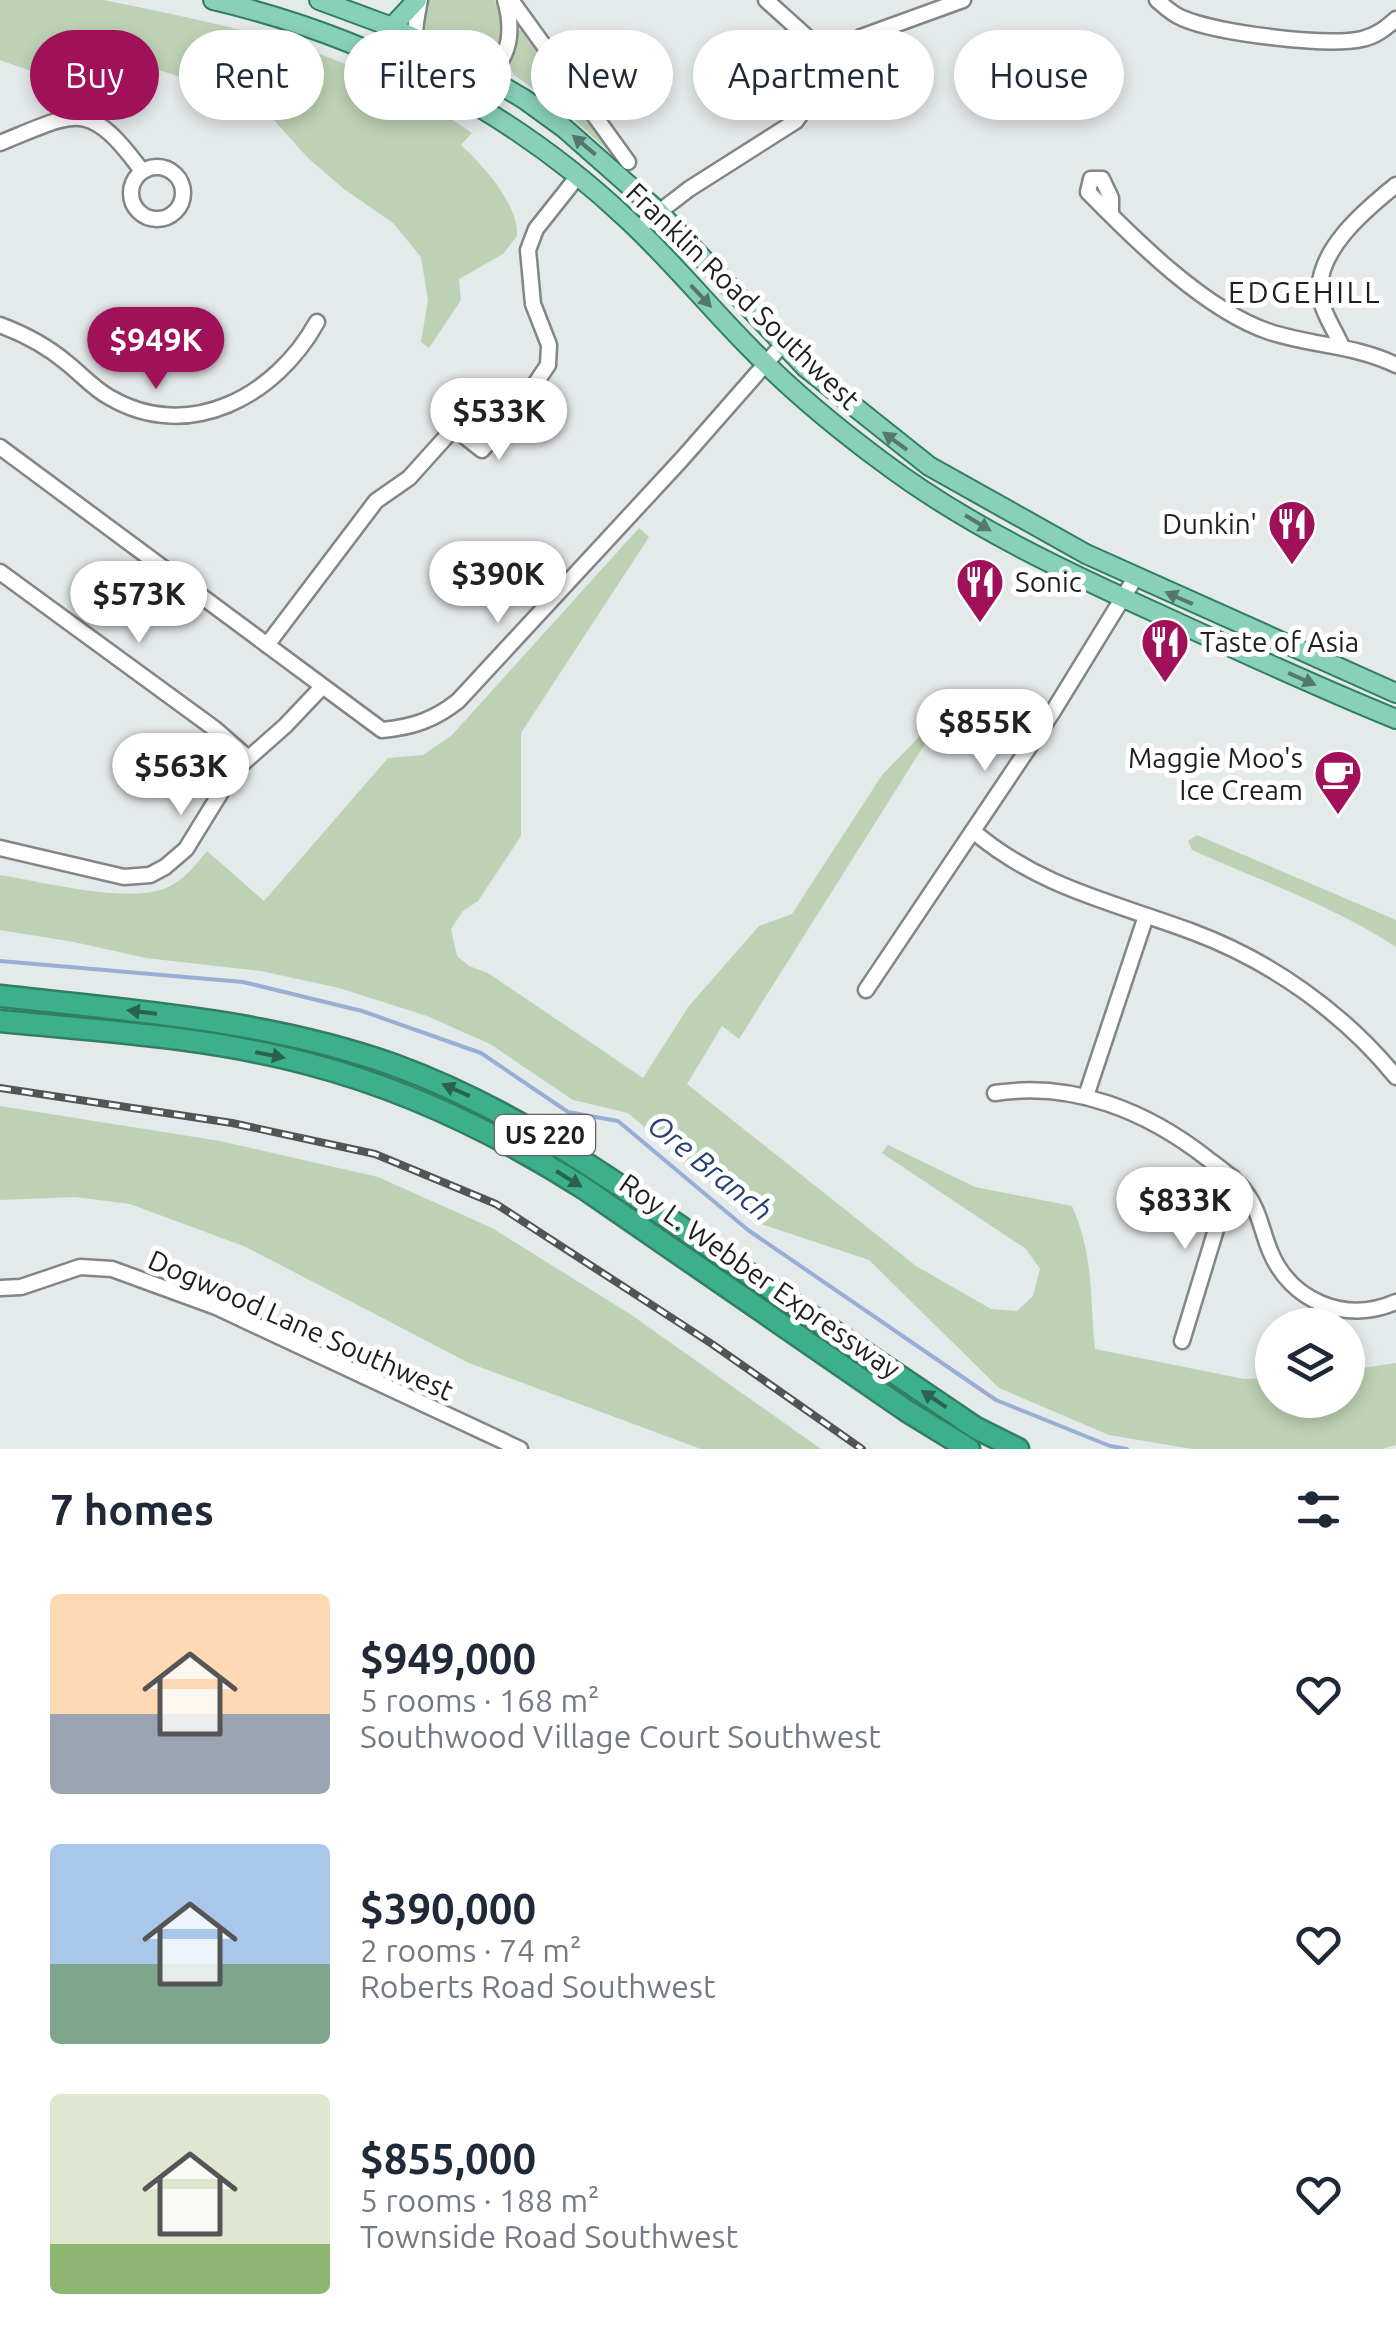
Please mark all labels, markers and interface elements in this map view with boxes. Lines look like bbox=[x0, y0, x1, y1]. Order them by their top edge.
chip: Buy bbox=[30, 30, 159, 120]
chip: Rent bbox=[179, 30, 324, 120]
chip: Filters bbox=[344, 30, 511, 120]
chip: New bbox=[531, 30, 673, 120]
chip: Apartment bbox=[693, 30, 934, 120]
chip: House bbox=[954, 30, 1124, 120]
one-way arrow bbox=[572, 135, 597, 156]
street label: Franklin Road Southwest bbox=[621, 176, 866, 415]
district label: EDGEHILL bbox=[1228, 275, 1382, 309]
one-way arrow bbox=[689, 284, 712, 308]
pin: $949K bbox=[86, 307, 226, 392]
text: $949K bbox=[109, 321, 203, 357]
pin: $533K bbox=[429, 378, 569, 463]
text: $533K bbox=[452, 392, 546, 428]
one-way arrow bbox=[882, 431, 908, 451]
restaurant icon: Dunkin' bbox=[1266, 498, 1318, 566]
place label: Dunkin' bbox=[1162, 508, 1257, 539]
one-way arrow bbox=[964, 514, 992, 531]
pin: $390K bbox=[428, 541, 568, 626]
text: $390K bbox=[451, 555, 545, 591]
restaurant icon: Sonic bbox=[954, 556, 1006, 624]
pin: $573K bbox=[69, 561, 209, 646]
place label: Sonic bbox=[1015, 566, 1082, 597]
text: $573K bbox=[92, 575, 186, 611]
one-way arrow bbox=[1164, 590, 1194, 606]
restaurant icon: Taste of Asia bbox=[1139, 616, 1191, 684]
place label: Taste of Asia bbox=[1200, 626, 1359, 657]
one-way arrow bbox=[1287, 671, 1317, 687]
pin: $855K bbox=[915, 689, 1055, 774]
text: $855K bbox=[938, 703, 1032, 739]
pin: $563K bbox=[111, 733, 251, 818]
place label: Maggie Moo's Ice Cream bbox=[1128, 742, 1303, 805]
text: $563K bbox=[134, 747, 228, 783]
cafe icon: Maggie Moo's Ice Cream bbox=[1312, 748, 1364, 816]
one-way arrow bbox=[126, 1004, 157, 1020]
one-way arrow bbox=[255, 1048, 286, 1063]
one-way arrow bbox=[441, 1082, 471, 1098]
water label: Ore Branch bbox=[642, 1107, 779, 1228]
road number: US 220 bbox=[495, 1115, 595, 1155]
street label: Roy L. Webber Expressway bbox=[614, 1167, 906, 1384]
pin: $833K bbox=[1115, 1167, 1255, 1252]
one-way arrow bbox=[555, 1169, 583, 1187]
text: $833K bbox=[1138, 1181, 1232, 1217]
street label: Dogwood Lane Southwest bbox=[144, 1243, 458, 1406]
map controls bbox=[1255, 1308, 1365, 1418]
button: layers bbox=[1255, 1308, 1365, 1418]
one-way arrow bbox=[920, 1391, 947, 1409]
icon: filters bbox=[1291, 1482, 1346, 1537]
text: 7 homes bbox=[50, 1486, 214, 1533]
icon: home bbox=[130, 1634, 250, 1754]
text: $949,000 bbox=[360, 1635, 536, 1682]
icon: heart bbox=[1291, 1667, 1346, 1722]
text: 5 rooms · 168 m² bbox=[360, 1682, 600, 1718]
text: Southwood Village Court Southwest bbox=[360, 1718, 881, 1754]
icon: home bbox=[130, 1884, 250, 2004]
text: $390,000 bbox=[360, 1885, 536, 1932]
icon: heart bbox=[1291, 1917, 1346, 1972]
text: 2 rooms · 74 m² bbox=[360, 1932, 581, 1968]
text: Roberts Road Southwest bbox=[360, 1968, 716, 2004]
icon: home bbox=[130, 2134, 250, 2254]
text: $855,000 bbox=[360, 2135, 536, 2182]
icon: heart bbox=[1291, 2167, 1346, 2222]
text: 5 rooms · 188 m² bbox=[360, 2182, 600, 2218]
text: Townside Road Southwest bbox=[360, 2218, 738, 2254]

